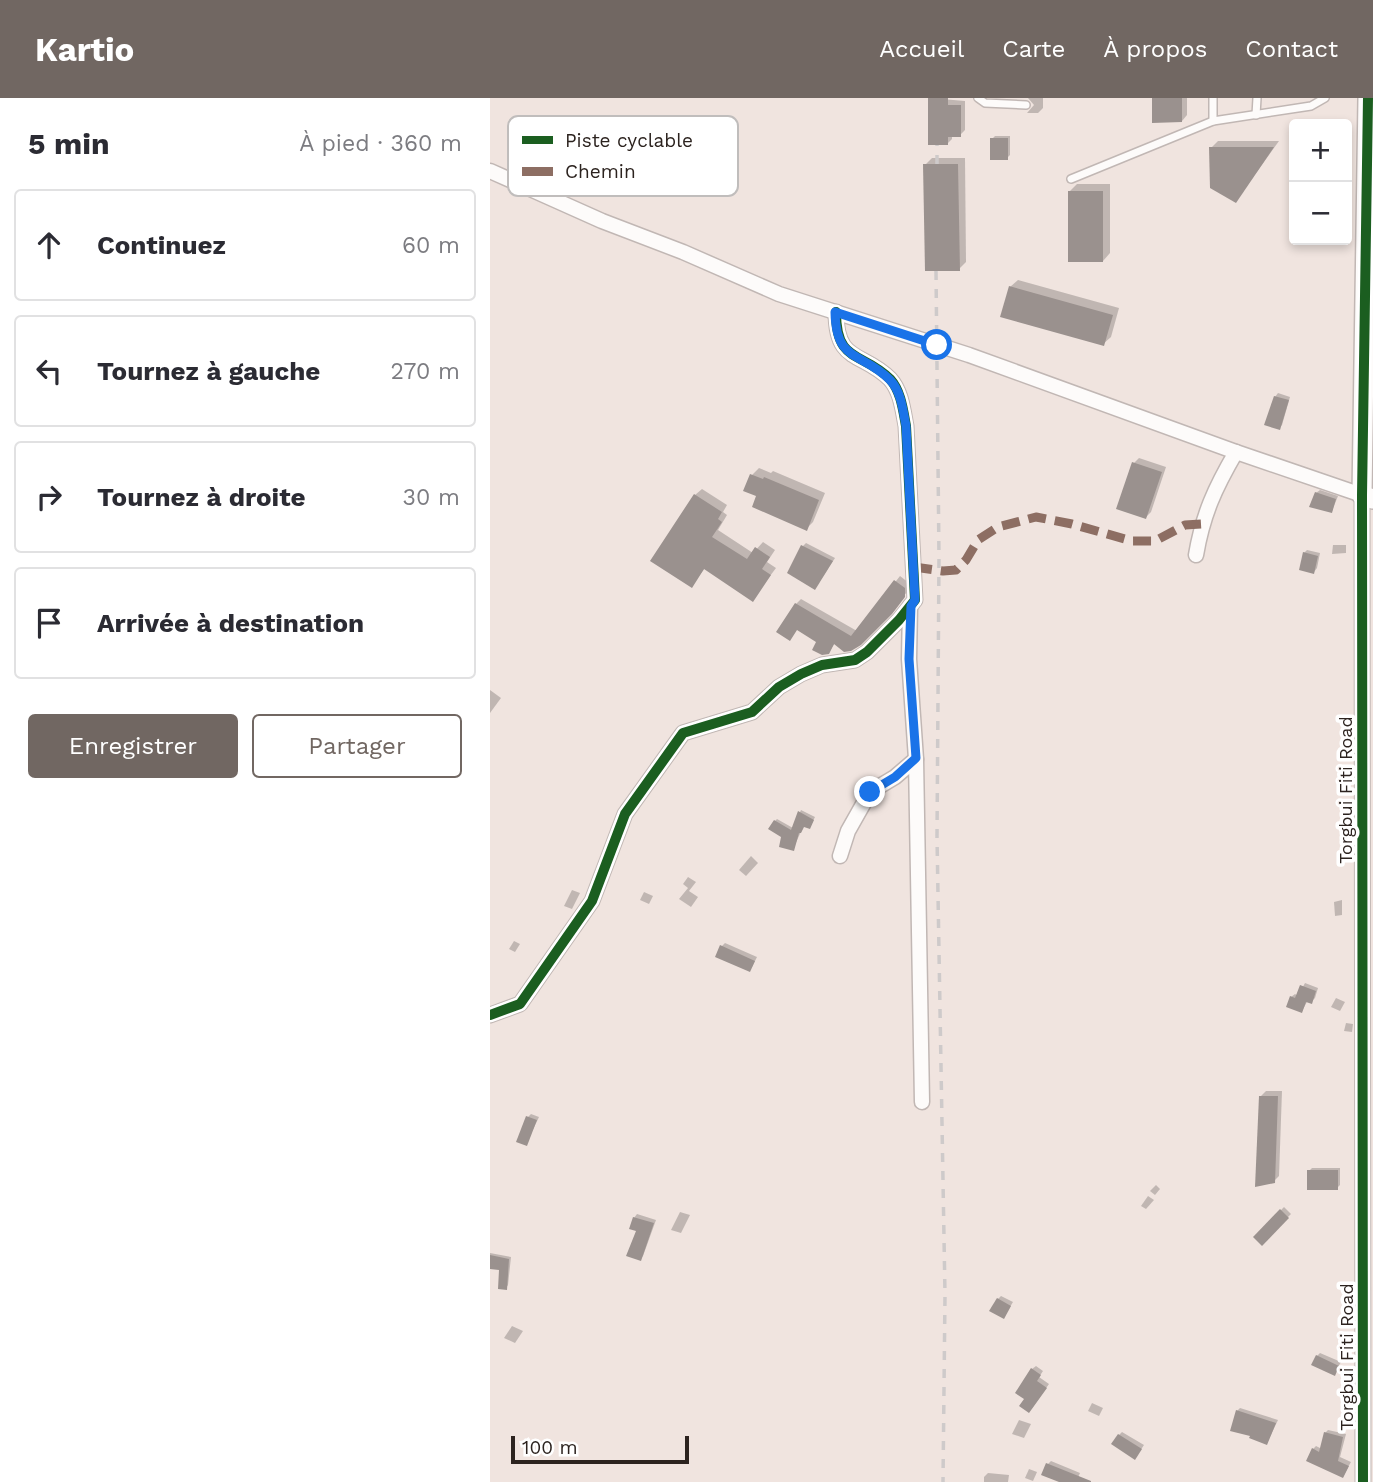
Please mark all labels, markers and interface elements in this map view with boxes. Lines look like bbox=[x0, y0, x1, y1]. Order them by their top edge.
text: Kartio bbox=[35, 30, 134, 69]
text: Accueil bbox=[879, 35, 964, 63]
text: Carte bbox=[1002, 35, 1065, 63]
text: À propos bbox=[1103, 35, 1207, 63]
text: Contact bbox=[1245, 35, 1338, 63]
legend bbox=[508, 116, 738, 196]
map controls bbox=[1289, 119, 1352, 245]
button: + bbox=[1289, 119, 1352, 182]
text: 5 min bbox=[28, 126, 110, 161]
text: Piste cyclable bbox=[565, 129, 693, 152]
text: À pied · 360 m bbox=[299, 130, 462, 157]
text: Chemin bbox=[565, 160, 636, 183]
button: − bbox=[1289, 182, 1352, 245]
icon: ahead bbox=[30, 226, 68, 264]
text: Continuez bbox=[97, 230, 226, 260]
text: 60 m bbox=[402, 232, 460, 259]
route start bbox=[921, 329, 952, 360]
icon: left bbox=[30, 352, 68, 390]
text: Tournez à gauche bbox=[97, 356, 320, 386]
text: 270 m bbox=[391, 358, 460, 385]
icon: right bbox=[30, 478, 68, 516]
text: Tournez à droite bbox=[97, 482, 306, 512]
text: 30 m bbox=[403, 484, 460, 511]
icon: arrive bbox=[30, 604, 68, 642]
text: Arrivée à destination bbox=[97, 608, 364, 638]
button: Enregistrer bbox=[28, 714, 238, 778]
button: Partager bbox=[252, 714, 462, 778]
street label: Torgbui Fiti Road bbox=[1335, 716, 1356, 864]
route end bbox=[854, 776, 885, 807]
street label: Torgbui Fiti Road bbox=[1336, 1283, 1357, 1431]
scale bar bbox=[511, 1433, 690, 1465]
text: 100 m bbox=[522, 1436, 578, 1459]

